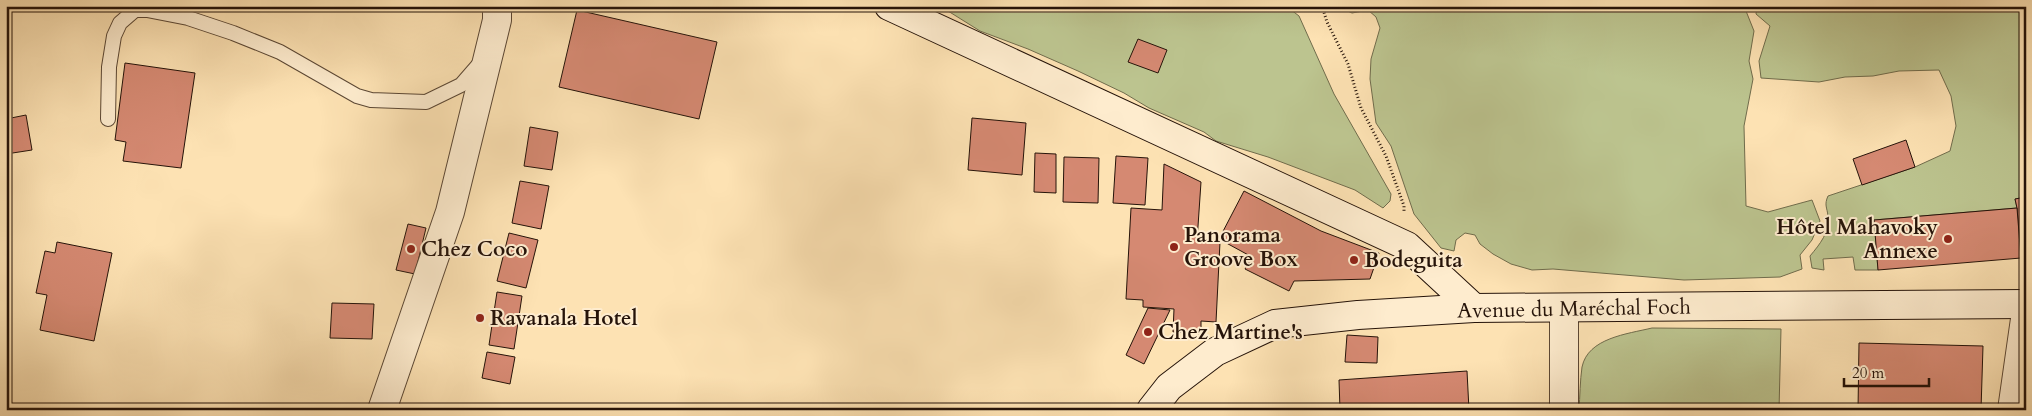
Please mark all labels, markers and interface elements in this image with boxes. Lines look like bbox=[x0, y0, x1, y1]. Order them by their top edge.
place label: Hôtel Mahavoky Annexe bbox=[1776, 213, 1938, 266]
place label: Panorama Groove Box bbox=[1184, 221, 1299, 274]
marker: Hôtel Mahavoky Annexe bbox=[1942, 233, 1954, 245]
place label: Chez Coco bbox=[421, 235, 528, 264]
marker: Panorama Groove Box bbox=[1168, 241, 1180, 253]
marker: Chez Coco bbox=[405, 243, 417, 255]
place label: Bodeguita bbox=[1364, 246, 1463, 275]
marker: Bodeguita bbox=[1348, 254, 1360, 266]
street label: Avenue du Maréchal Foch bbox=[1457, 292, 1692, 326]
place label: Ravanala Hotel bbox=[490, 304, 638, 333]
marker: Ravanala Hotel bbox=[474, 312, 486, 324]
place label: Chez Martine's bbox=[1158, 318, 1303, 347]
marker: Chez Martine's bbox=[1142, 326, 1154, 338]
scale bar bbox=[1844, 356, 1930, 388]
text: 20 m bbox=[1852, 363, 1884, 383]

